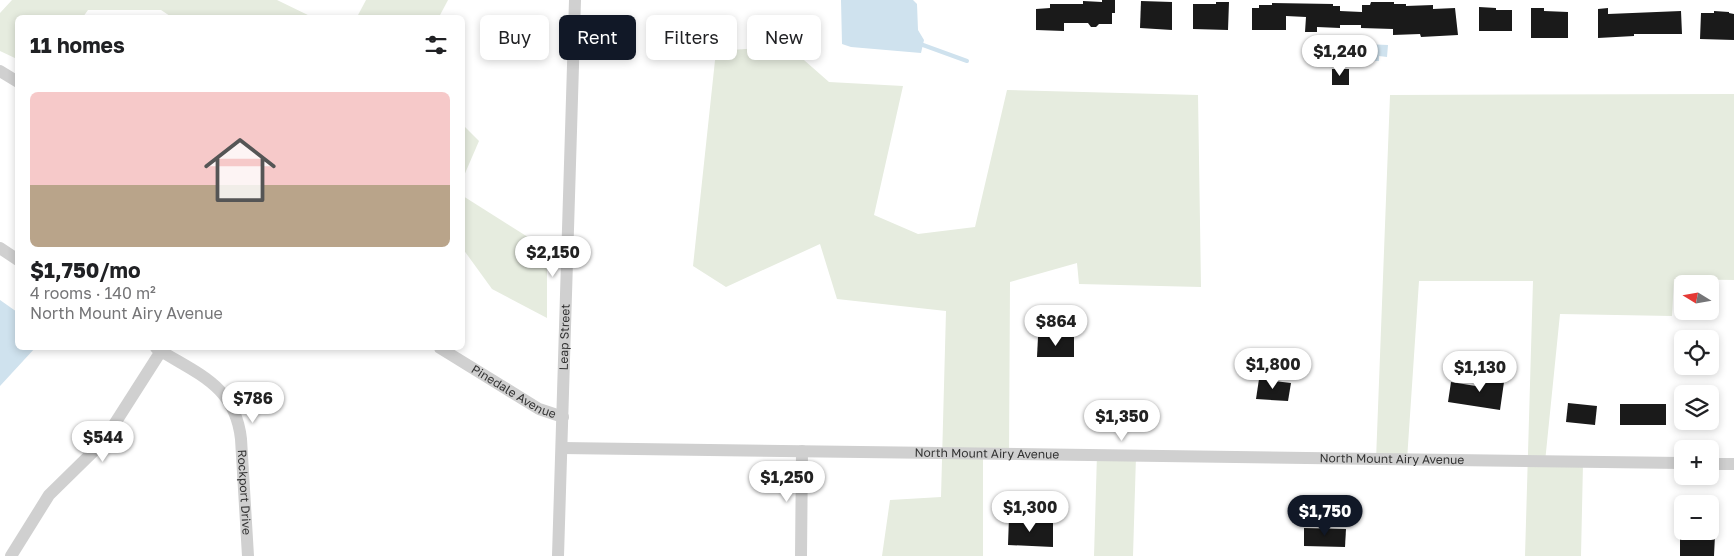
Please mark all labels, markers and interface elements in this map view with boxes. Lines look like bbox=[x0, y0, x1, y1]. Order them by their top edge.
chip: Buy bbox=[480, 15, 549, 60]
chip: Rent bbox=[559, 15, 636, 60]
chip: Filters bbox=[646, 15, 737, 60]
chip: New bbox=[747, 15, 821, 60]
icon: filters bbox=[422, 31, 450, 59]
text: 11 homes bbox=[30, 32, 125, 58]
pin: $1,240 bbox=[1299, 34, 1381, 77]
text: $1,240 bbox=[1313, 41, 1367, 61]
icon: home bbox=[195, 125, 285, 215]
pin: $2,150 bbox=[512, 236, 594, 278]
text: $2,150 bbox=[526, 242, 580, 262]
text: $1,750/mo bbox=[30, 257, 141, 283]
north arrow bbox=[1674, 275, 1719, 320]
map controls bbox=[1674, 275, 1719, 540]
text: 4 rooms · 140 m² bbox=[30, 283, 156, 303]
text: North Mount Airy Avenue bbox=[30, 303, 223, 323]
street label: Leap Street bbox=[556, 303, 573, 371]
pin: $864 bbox=[1026, 304, 1086, 347]
text: $864 bbox=[1035, 311, 1077, 331]
button: locate bbox=[1674, 330, 1719, 375]
pin: $1,800 bbox=[1232, 348, 1314, 390]
pin: $1,130 bbox=[1439, 350, 1521, 393]
text: $1,800 bbox=[1245, 354, 1301, 374]
text: $1,130 bbox=[1454, 357, 1506, 377]
street label: Pinedale Avenue bbox=[469, 361, 558, 421]
pin: $786 bbox=[223, 382, 283, 424]
button: layers bbox=[1674, 385, 1719, 430]
text: $786 bbox=[233, 388, 273, 408]
pin: $1,350 bbox=[1081, 400, 1163, 442]
text: $1,350 bbox=[1095, 406, 1149, 426]
pin: $544 bbox=[73, 420, 133, 463]
text: $544 bbox=[83, 427, 123, 447]
button: + bbox=[1674, 440, 1719, 485]
street label: North Mount Airy Avenue bbox=[914, 445, 1060, 462]
street label: Rockport Drive bbox=[235, 449, 255, 535]
street label: North Mount Airy Avenue bbox=[1319, 450, 1464, 467]
pin: $1,250 bbox=[746, 460, 828, 503]
text: $1,250 bbox=[760, 467, 814, 487]
pin: $1,300 bbox=[989, 490, 1071, 533]
pin: $1,750 bbox=[1284, 494, 1366, 537]
button: − bbox=[1674, 495, 1719, 540]
text: $1,300 bbox=[1003, 497, 1057, 517]
text: $1,750 bbox=[1299, 501, 1351, 521]

